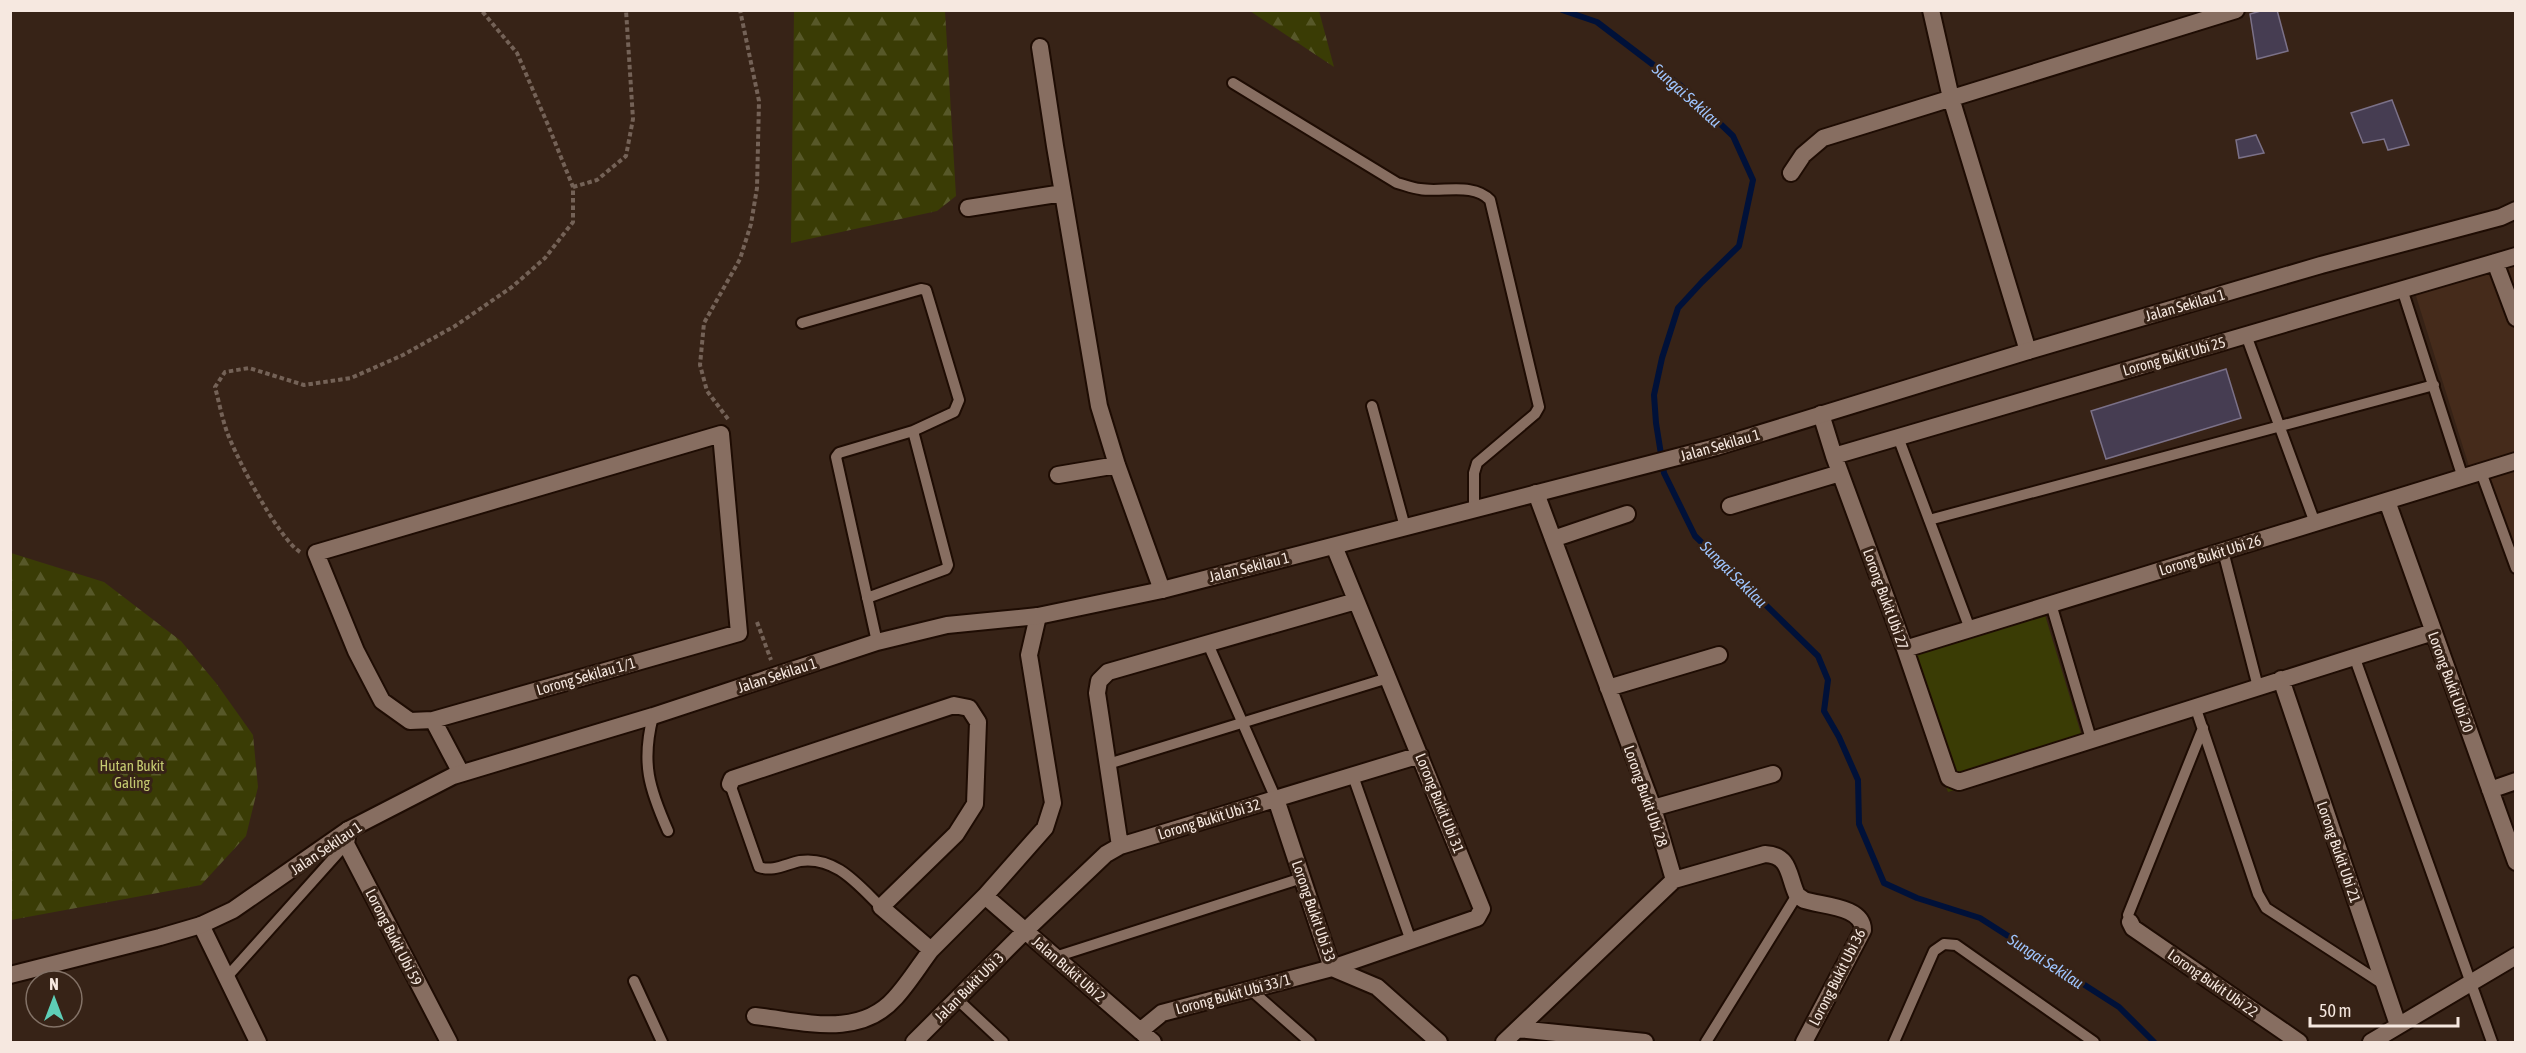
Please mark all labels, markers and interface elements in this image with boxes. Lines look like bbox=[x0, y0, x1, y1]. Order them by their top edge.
water label: Sungai Sekilau bbox=[1648, 59, 1725, 131]
street label: Jalan Sekilau 1 bbox=[2143, 286, 2227, 324]
street label: Lorong Bukit Ubi 25 bbox=[2121, 333, 2227, 379]
street label: Jalan Sekilau 1 bbox=[1678, 426, 1762, 464]
street label: Lorong Bukit Ubi 26 bbox=[2157, 531, 2263, 579]
water label: Sungai Sekilau bbox=[1696, 536, 1771, 612]
street label: Lorong Bukit Ubi 27 bbox=[1860, 546, 1912, 652]
street label: Jalan Sekilau 1 bbox=[1207, 549, 1291, 585]
street label: Lorong Bukit Ubi 20 bbox=[2425, 629, 2477, 735]
street label: Lorong Sekilau 1/1 bbox=[535, 654, 637, 698]
street label: Jalan Sekilau 1 bbox=[735, 654, 819, 696]
street label: Lorong Bukit Ubi 28 bbox=[1621, 743, 1671, 849]
street label: Lorong Bukit Ubi 31 bbox=[1412, 751, 1468, 855]
park label: Hutan Bukit Galing bbox=[100, 757, 164, 791]
street label: Lorong Bukit Ubi 32 bbox=[1156, 795, 1262, 843]
street label: Lorong Bukit Ubi 21 bbox=[2314, 799, 2364, 905]
street label: Jalan Sekilau 1 bbox=[287, 818, 365, 878]
street label: Lorong Bukit Ubi 33 bbox=[1289, 858, 1339, 964]
street label: Lorong Bukit Ubi 59 bbox=[362, 886, 426, 988]
street label: Lorong Bukit Ubi 36 bbox=[1805, 926, 1869, 1028]
water label: Sungai Sekilau bbox=[2004, 929, 2087, 993]
street label: Jalan Bukit Ubi 2 bbox=[1029, 933, 1109, 1005]
street label: Lorong Bukit Ubi 22 bbox=[2165, 946, 2261, 1020]
street label: Jalan Bukit Ubi 3 bbox=[931, 949, 1007, 1025]
north arrow bbox=[24, 969, 84, 1029]
street label: Lorong Bukit Ubi 33/1 bbox=[1174, 971, 1292, 1017]
text: N bbox=[49, 975, 59, 993]
scale bar bbox=[2310, 990, 2458, 1028]
text: 50 m bbox=[2319, 1000, 2351, 1021]

